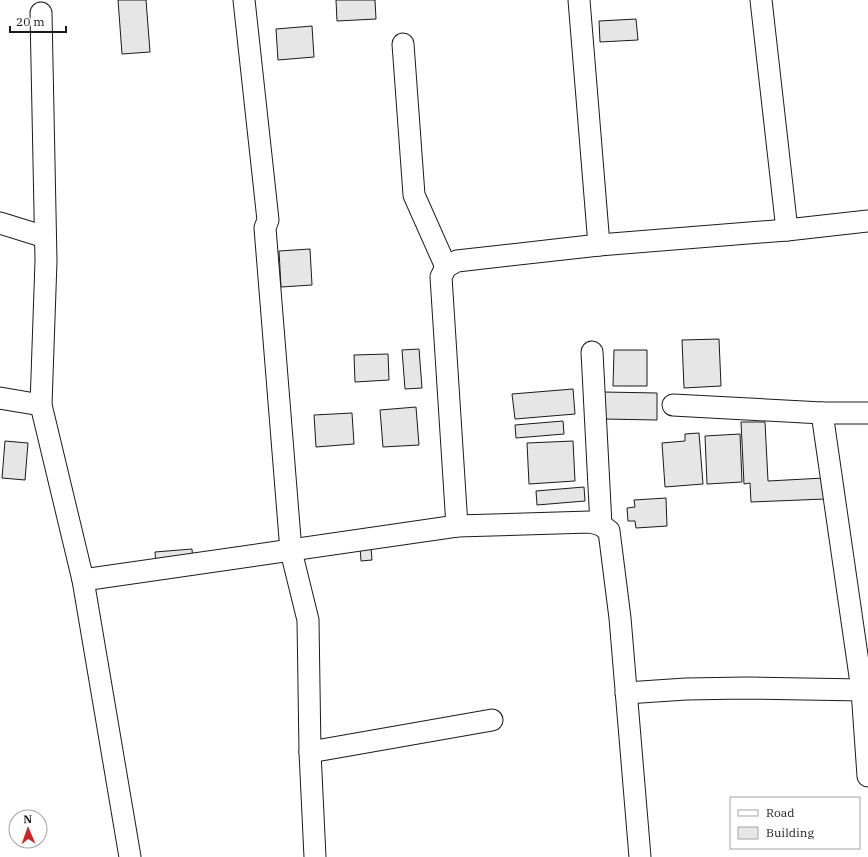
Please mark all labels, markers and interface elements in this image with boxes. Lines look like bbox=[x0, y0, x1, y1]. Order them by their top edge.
scale bar bbox=[10, 8, 66, 34]
text: 20 m bbox=[16, 14, 45, 29]
legend bbox=[730, 797, 860, 849]
text: Road bbox=[766, 805, 795, 820]
north arrow bbox=[8, 809, 48, 849]
text: N bbox=[23, 812, 33, 826]
text: Building bbox=[766, 825, 814, 840]

